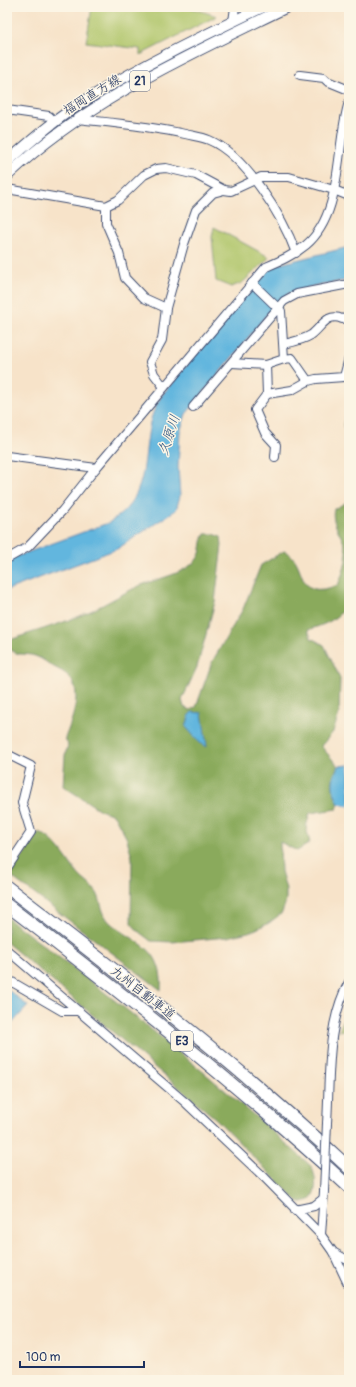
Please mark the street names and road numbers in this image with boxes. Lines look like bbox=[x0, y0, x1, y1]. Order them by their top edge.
street label: 福岡直方線 bbox=[60, 70, 125, 119]
road number: 21 bbox=[130, 71, 150, 91]
street label: 九州自動車道 bbox=[107, 963, 179, 1023]
road number: E3 bbox=[171, 1031, 193, 1051]

